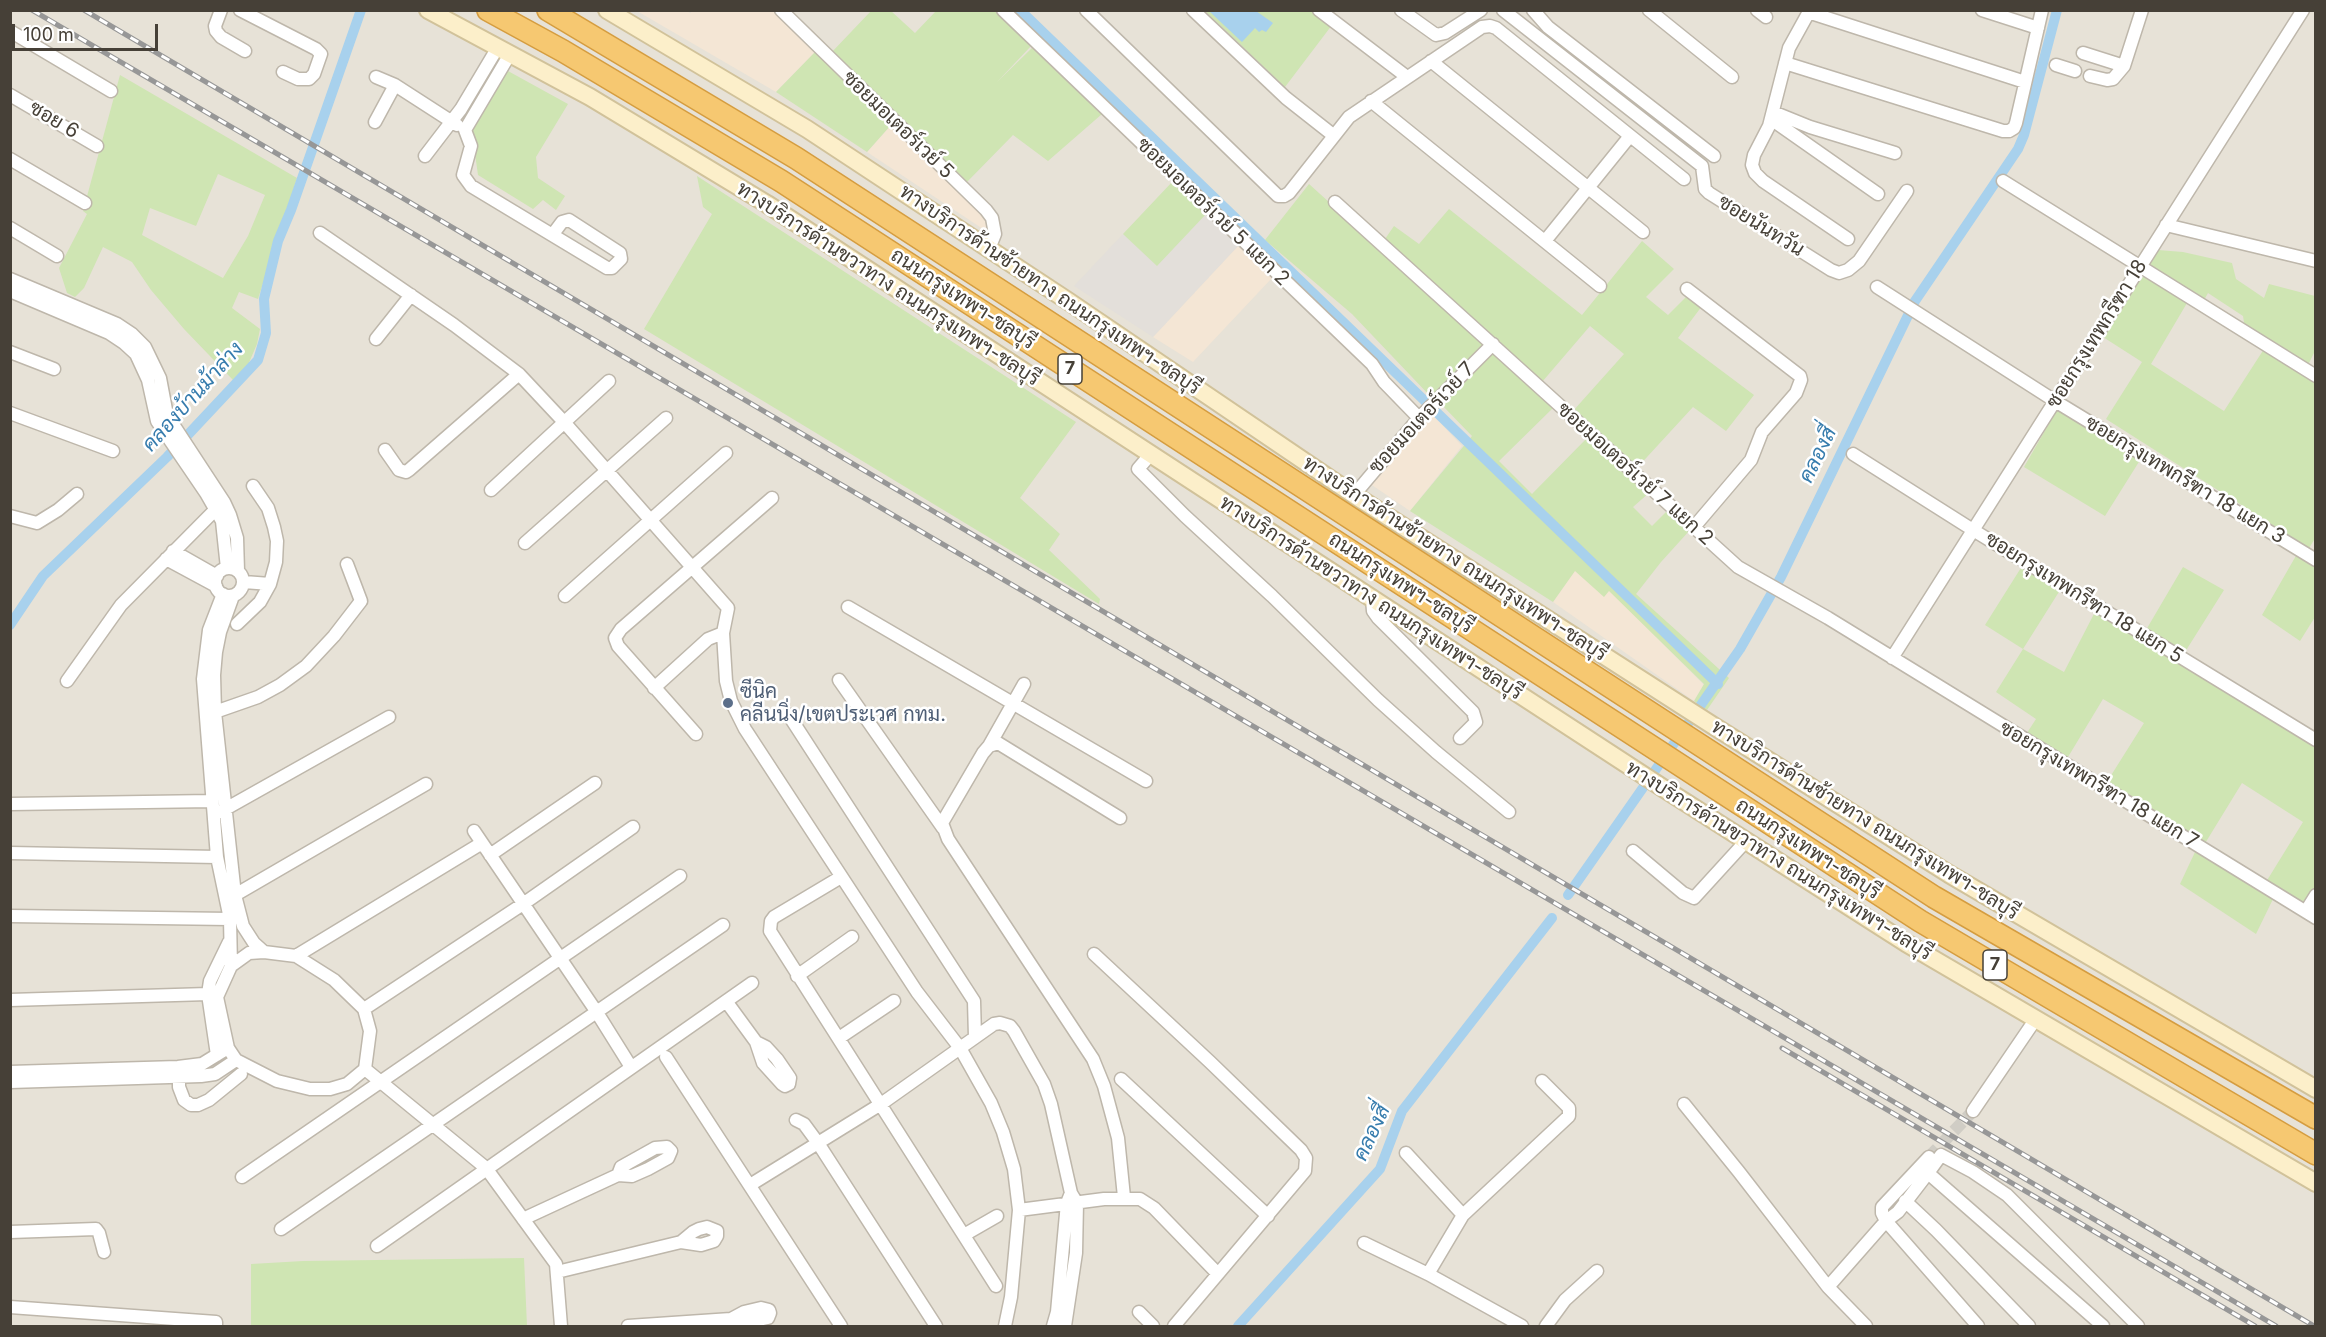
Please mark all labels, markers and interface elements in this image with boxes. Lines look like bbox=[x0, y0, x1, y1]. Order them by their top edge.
scale bar bbox=[15, 12, 160, 50]
text: 100 m bbox=[23, 24, 74, 45]
street label: ซอยมอเตอร์เวย์ 5 bbox=[838, 66, 958, 184]
street label: ซอย 6 bbox=[25, 96, 83, 144]
street label: ซอยมอเตอร์เวย์ 5 แยก 2 bbox=[1132, 133, 1294, 291]
street label: ทางบริการด้านขวาทาง ถนนกรุงเทพฯ-ชลบุรี bbox=[732, 177, 1044, 391]
street label: ทางบริการด้านซ้ายทาง ถนนกรุงเทพฯ-ชลบุรี bbox=[895, 180, 1205, 400]
street label: ซอยนันทวัน bbox=[1713, 190, 1809, 262]
street label: ถนนกรุงเทพฯ-ชลบุรี bbox=[886, 243, 1040, 355]
street label: ซอยกรุงเทพกรีฑา 18 bbox=[2042, 255, 2152, 413]
water label: คลองบ้านม้าล่าง bbox=[137, 337, 249, 457]
road number: 7 bbox=[1058, 354, 1082, 384]
street label: ซอยมอเตอร์เวย์ 7 bbox=[1364, 357, 1480, 479]
street label: ซอยมอเตอร์เวย์ 7 แยก 2 bbox=[1552, 397, 1718, 551]
street label: ซอยกรุงเทพกรีฑา 18 แยก 3 bbox=[2081, 411, 2289, 549]
water label: คลองสี่ bbox=[1794, 423, 1842, 487]
street label: ทางบริการด้านซ้ายทาง ถนนกรุงเทพฯ-ชลบุรี bbox=[1298, 451, 1612, 667]
street label: ทางบริการด้านขวาทาง ถนนกรุงเทพฯ-ชลบุรี bbox=[1215, 491, 1527, 705]
street label: ถนนกรุงเทพฯ-ชลบุรี bbox=[1324, 527, 1478, 639]
street label: ซอยกรุงเทพกรีฑา 18 แยก 5 bbox=[1981, 527, 2187, 669]
place label: ซีนิค คลีนนิ่ง/เขตประเวศ กทม. bbox=[740, 680, 946, 727]
marker: ซีนิค คลีนนิ่ง/เขตประเวศ กทม. bbox=[721, 696, 735, 710]
street label: ทางบริการด้านซ้ายทาง ถนนกรุงเทพฯ-ชลบุรี bbox=[1707, 715, 2023, 925]
street label: ซอยกรุงเทพกรีฑา 18 แยก 7 bbox=[1995, 716, 2203, 854]
street label: ทางบริการด้านขวาทาง ถนนกรุงเทพฯ-ชลบุรี bbox=[1621, 756, 1937, 966]
street label: ถนนกรุงเทพฯ-ชลบุรี bbox=[1731, 793, 1885, 905]
road number: 7 bbox=[1983, 950, 2007, 980]
water label: คลองสี่ bbox=[1348, 1101, 1396, 1165]

